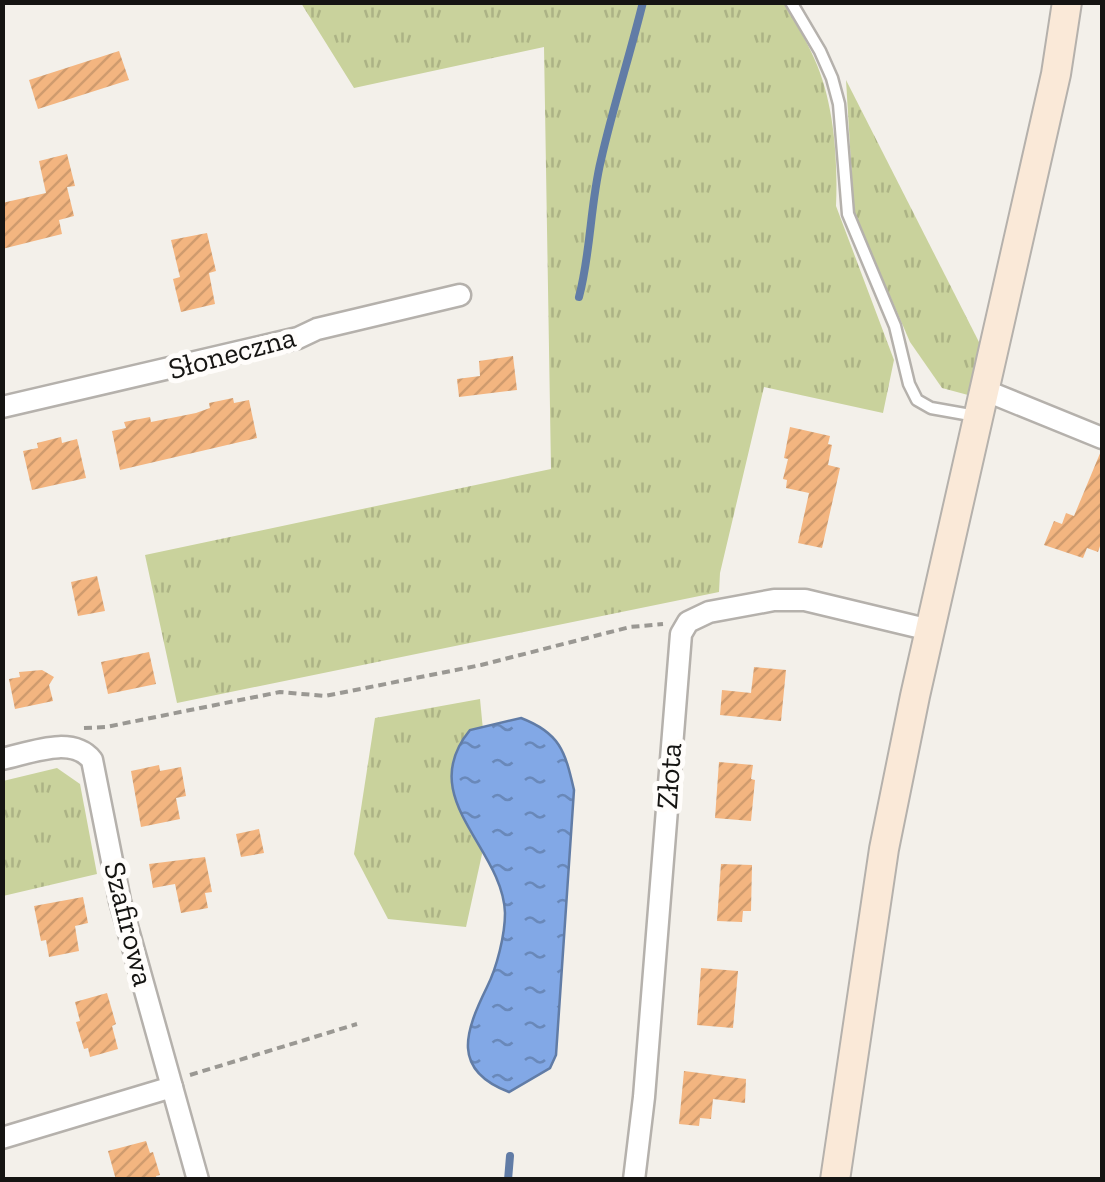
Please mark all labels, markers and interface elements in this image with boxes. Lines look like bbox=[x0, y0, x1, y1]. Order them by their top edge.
street label: Słoneczna bbox=[164, 319, 300, 387]
street label: Złota bbox=[649, 742, 689, 810]
street label: Szafirowa bbox=[96, 858, 162, 990]

